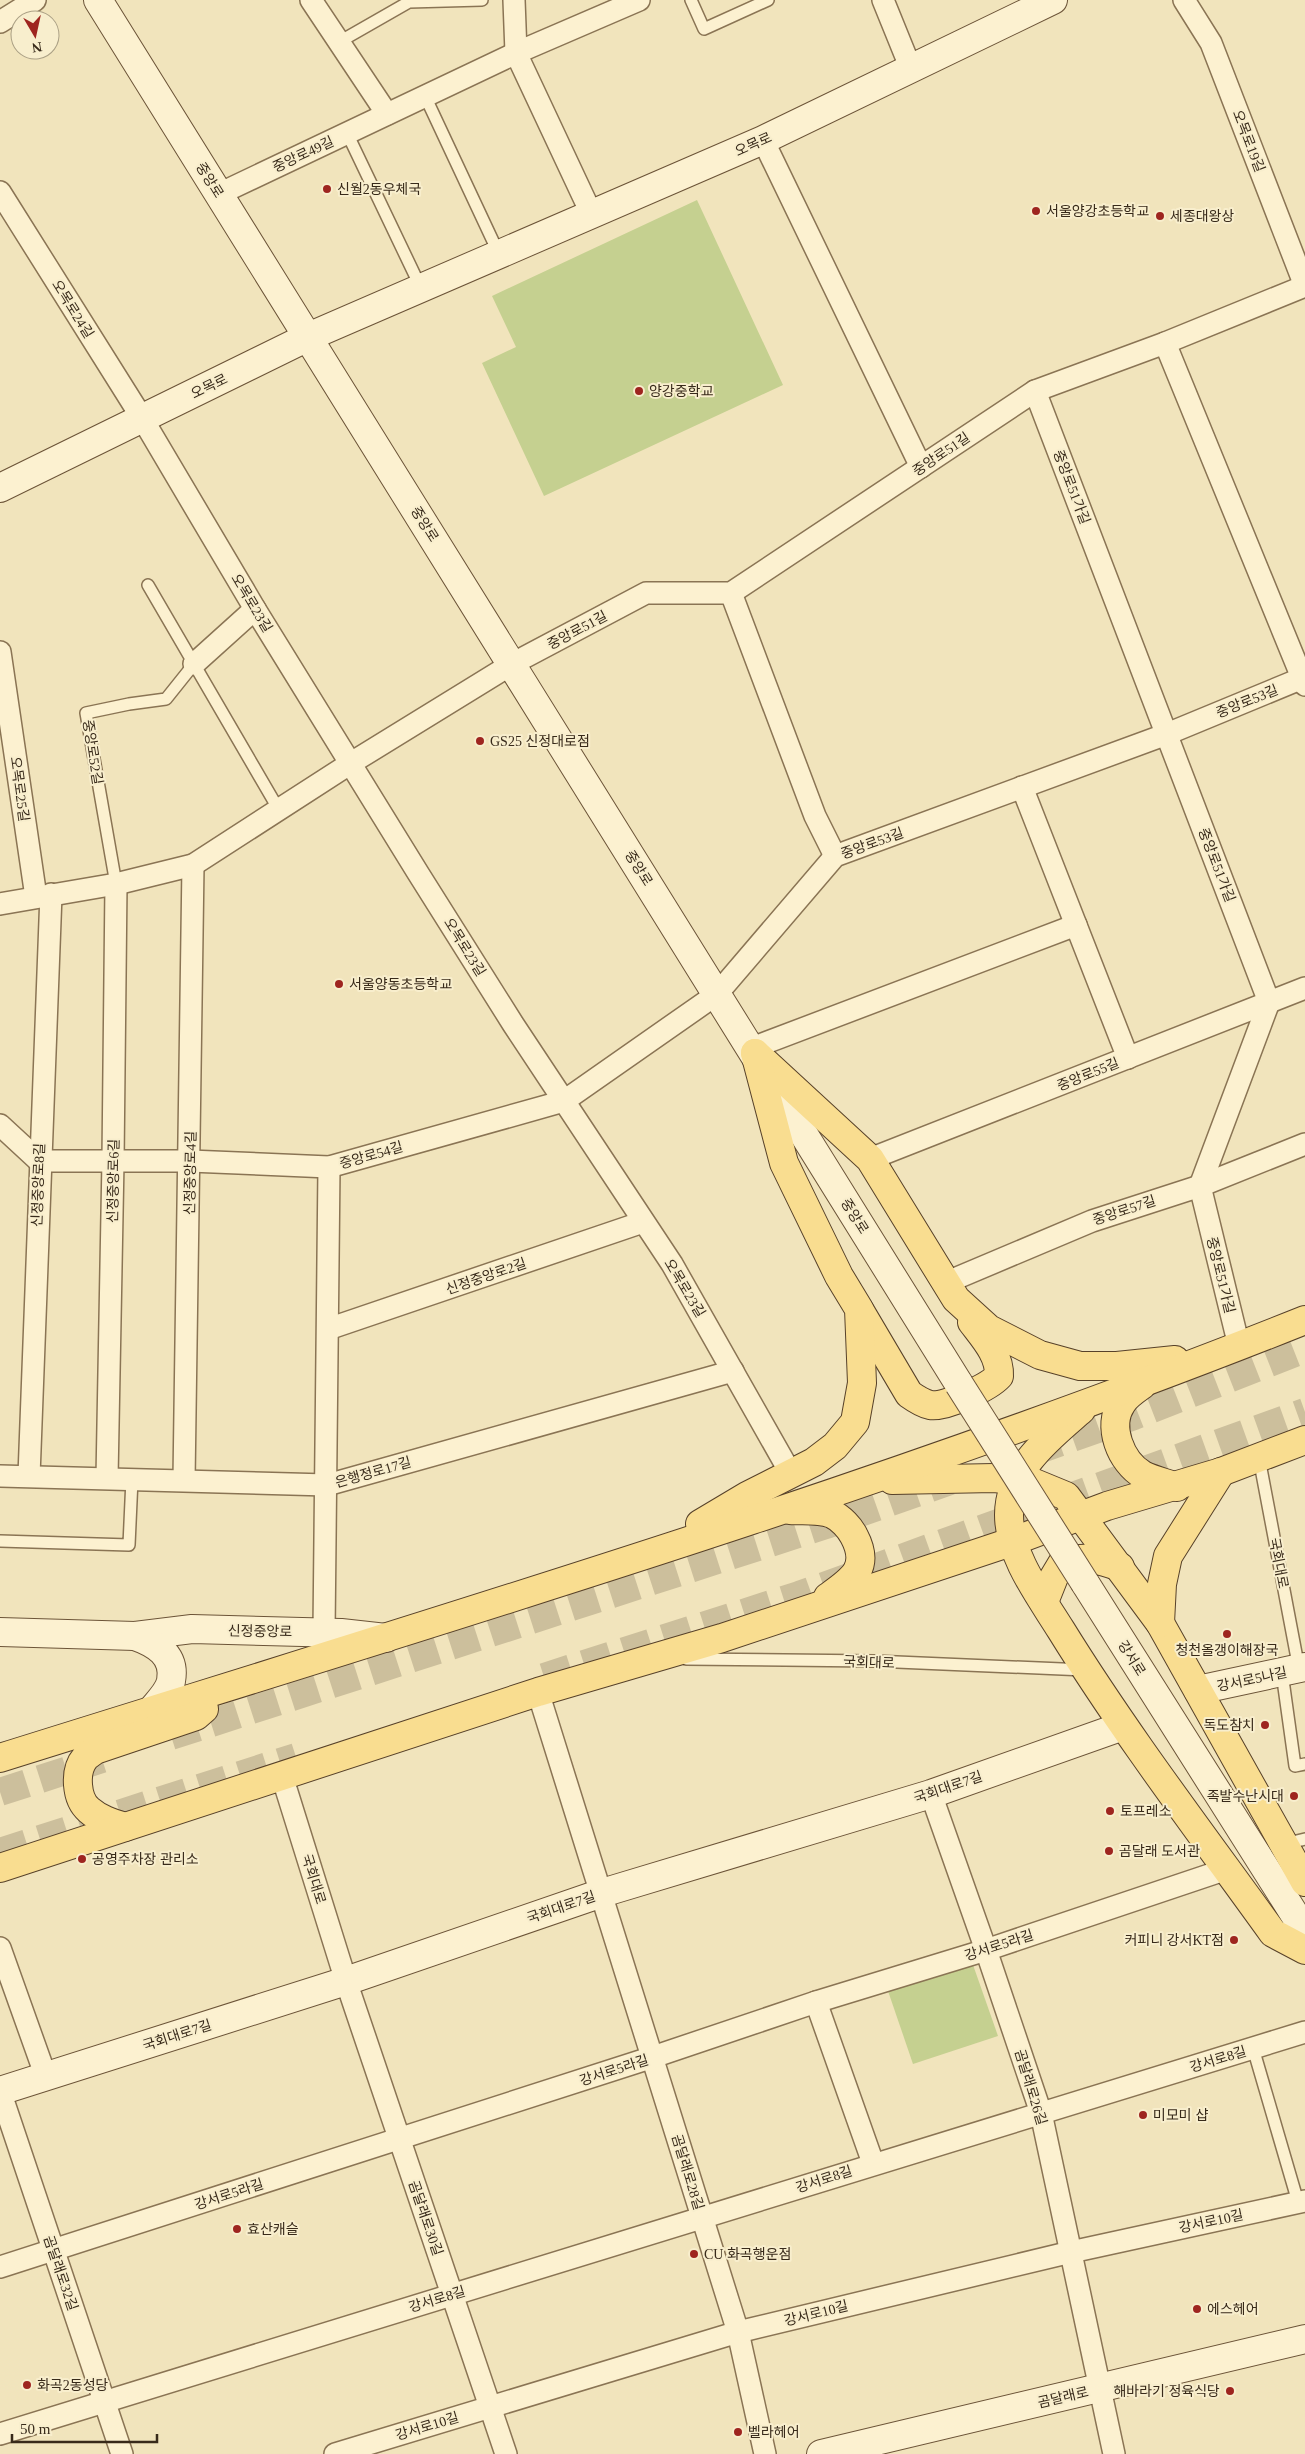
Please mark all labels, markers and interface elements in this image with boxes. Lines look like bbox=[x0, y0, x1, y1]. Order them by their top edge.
north arrow bbox=[10, 10, 60, 60]
text: N bbox=[31, 39, 43, 56]
street label: 오목로19길 bbox=[1230, 108, 1267, 174]
street label: 오목로 bbox=[733, 130, 774, 159]
street label: 중앙로49길 bbox=[270, 134, 336, 175]
street label: 중앙로 bbox=[193, 160, 226, 201]
place label: 신월2동우체국 bbox=[337, 182, 421, 197]
marker: 신월2동우체국 bbox=[321, 183, 333, 195]
place label: 서울양강초등학교 bbox=[1046, 203, 1149, 219]
marker: 서울양강초등학교 bbox=[1030, 205, 1042, 217]
place label: 세종대왕상 bbox=[1170, 209, 1235, 224]
marker: 세종대왕상 bbox=[1154, 210, 1166, 222]
street label: 오목로24길 bbox=[49, 278, 96, 341]
street label: 오목로 bbox=[189, 371, 230, 402]
place label: 양강중학교 bbox=[649, 383, 714, 399]
marker: 양강중학교 bbox=[633, 385, 645, 397]
street label: 중앙로51길 bbox=[910, 430, 973, 479]
street label: 중앙로51가길 bbox=[1050, 448, 1093, 526]
street label: 중앙로 bbox=[408, 504, 441, 545]
street label: 오목로23길 bbox=[228, 571, 275, 635]
street label: 중앙로51길 bbox=[545, 608, 610, 652]
street label: 중앙로53길 bbox=[1214, 682, 1280, 721]
street label: 중앙로52길 bbox=[80, 719, 105, 786]
place label: GS25 신정대로점 bbox=[490, 734, 590, 749]
marker: GS25 신정대로점 bbox=[474, 735, 486, 747]
street label: 오목로25길 bbox=[8, 756, 31, 823]
street label: 중앙로53길 bbox=[839, 825, 906, 862]
street label: 중앙로51가길 bbox=[1195, 826, 1238, 904]
street label: 중앙로 bbox=[622, 848, 655, 889]
street label: 오목로23길 bbox=[441, 916, 488, 979]
place label: 서울양동초등학교 bbox=[349, 976, 452, 992]
marker: 서울양동초등학교 bbox=[333, 978, 345, 990]
street label: 중앙로55길 bbox=[1055, 1055, 1121, 1094]
street label: 신정중앙로4길 bbox=[182, 1131, 199, 1215]
street label: 신정중앙로6길 bbox=[105, 1139, 122, 1223]
street label: 중앙로54길 bbox=[338, 1139, 405, 1172]
street label: 신정중앙로8길 bbox=[30, 1143, 47, 1227]
street label: 중앙로57길 bbox=[1091, 1193, 1158, 1228]
street label: 중앙로 bbox=[838, 1196, 871, 1237]
street label: 중앙로51가길 bbox=[1204, 1235, 1237, 1315]
street label: 신정중앙로2길 bbox=[444, 1256, 528, 1297]
street label: 오목로23길 bbox=[661, 1256, 708, 1320]
street label: 은행정로17길 bbox=[333, 1454, 413, 1490]
street label: 국회대로 bbox=[1266, 1536, 1291, 1590]
street label: 신정중앙로 bbox=[228, 1623, 292, 1640]
marker: 청천올갱이해장국 bbox=[1221, 1628, 1233, 1640]
street label: 강서로 bbox=[1115, 1638, 1148, 1679]
place label: 청천올갱이해장국 bbox=[1175, 1642, 1279, 1658]
street label: 국회대로 bbox=[843, 1654, 895, 1671]
street label: 강서로5나길 bbox=[1216, 1665, 1289, 1694]
place label: 독도참치 bbox=[1203, 1718, 1255, 1733]
marker: 독도참치 bbox=[1259, 1719, 1271, 1731]
street label: 국회대로7길 bbox=[912, 1769, 984, 1806]
place label: 족발수난시대 bbox=[1207, 1789, 1284, 1804]
marker: 족발수난시대 bbox=[1288, 1790, 1300, 1802]
place label: 토프레소 bbox=[1120, 1804, 1172, 1819]
marker: 토프레소 bbox=[1104, 1805, 1116, 1817]
place label: 곰달래 도서관 bbox=[1119, 1844, 1200, 1859]
marker: 곰달래 도서관 bbox=[1103, 1845, 1115, 1857]
place label: 공영주차장 관리소 bbox=[92, 1852, 199, 1867]
street label: 국회대로 bbox=[299, 1852, 328, 1906]
marker: 공영주차장 관리소 bbox=[76, 1853, 88, 1865]
street label: 국회대로7길 bbox=[525, 1889, 597, 1926]
street label: 강서로5라길 bbox=[963, 1927, 1035, 1964]
place label: 커피니 강서KT점 bbox=[1125, 1933, 1224, 1948]
marker: 커피니 강서KT점 bbox=[1228, 1934, 1240, 1946]
street label: 국회대로7길 bbox=[141, 2017, 213, 2054]
street label: 강서로8길 bbox=[1188, 2044, 1248, 2075]
street label: 곰달래로26길 bbox=[1012, 2047, 1049, 2127]
street label: 강서로5라길 bbox=[578, 2052, 650, 2089]
place label: 미모미 샵 bbox=[1153, 2108, 1208, 2123]
marker: 미모미 샵 bbox=[1137, 2109, 1149, 2121]
street label: 곰달래로28길 bbox=[669, 2132, 706, 2212]
street label: 강서로8길 bbox=[794, 2163, 854, 2196]
street label: 강서로5라길 bbox=[193, 2176, 265, 2213]
street label: 곰달래로30길 bbox=[406, 2179, 445, 2258]
street label: 강서로10길 bbox=[1177, 2207, 1245, 2236]
place label: 효산캐슬 bbox=[247, 2222, 299, 2237]
marker: 효산캐슬 bbox=[231, 2223, 243, 2235]
street label: 곰달래로32길 bbox=[41, 2234, 80, 2313]
place label: CU 화곡행운점 bbox=[704, 2247, 791, 2262]
marker: CU 화곡행운점 bbox=[688, 2248, 700, 2260]
street label: 강서로8길 bbox=[407, 2284, 467, 2315]
street label: 강서로10길 bbox=[783, 2298, 850, 2329]
place label: 에스헤어 bbox=[1207, 2302, 1259, 2317]
marker: 에스헤어 bbox=[1191, 2303, 1203, 2315]
place label: 화곡2동성당 bbox=[37, 2378, 109, 2393]
marker: 화곡2동성당 bbox=[21, 2379, 33, 2391]
street label: 곰달래로 bbox=[1036, 2384, 1090, 2411]
place label: 해바라기 정육식당 bbox=[1113, 2384, 1220, 2399]
marker: 해바라기 정육식당 bbox=[1224, 2385, 1236, 2397]
street label: 강서로10길 bbox=[394, 2410, 461, 2443]
scale bar bbox=[12, 2412, 158, 2444]
text: 50 m bbox=[20, 2421, 51, 2437]
place label: 벨라헤어 bbox=[748, 2425, 800, 2440]
marker: 벨라헤어 bbox=[732, 2426, 744, 2438]

